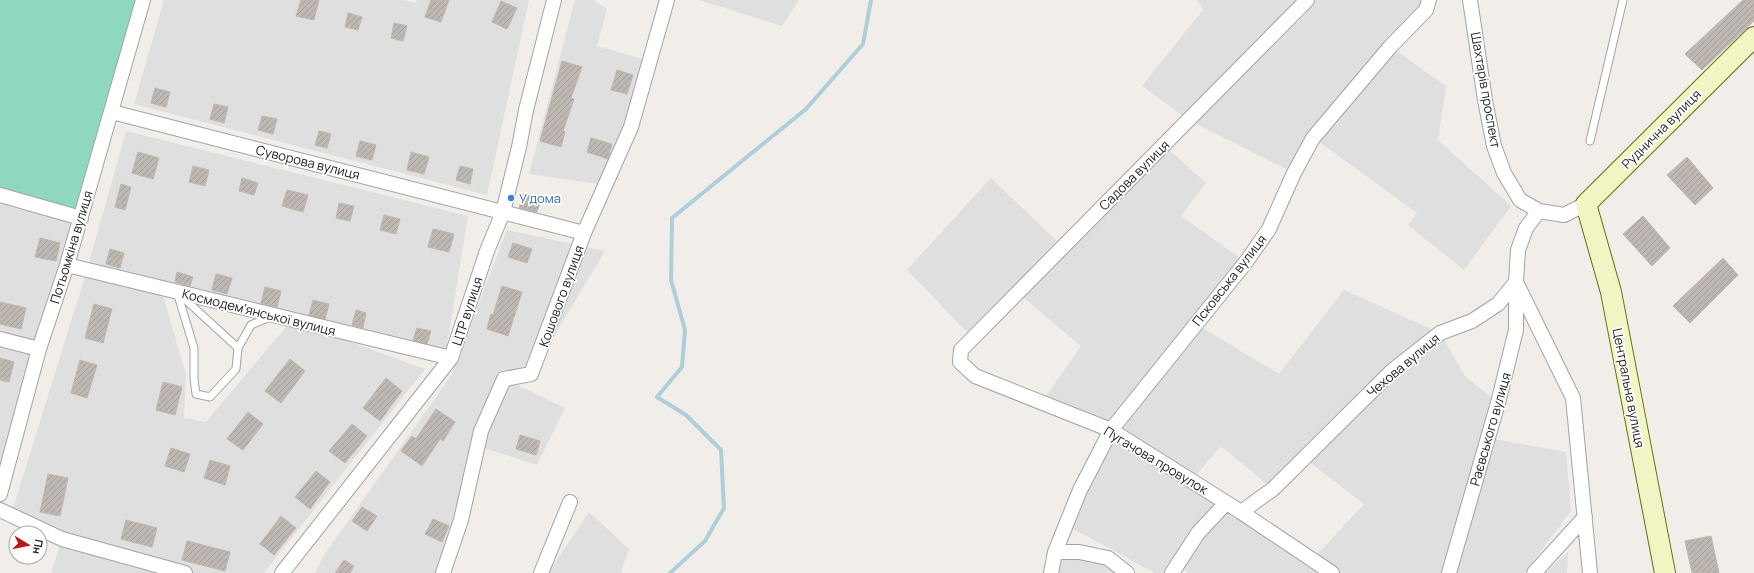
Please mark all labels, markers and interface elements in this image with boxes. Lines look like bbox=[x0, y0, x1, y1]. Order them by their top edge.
street label: Шахтарів проспект bbox=[1467, 30, 1505, 150]
street label: Руднична вулиця bbox=[1617, 85, 1705, 173]
street label: Садова вулиця bbox=[1095, 136, 1173, 214]
street label: Суворова вулиця bbox=[254, 140, 362, 184]
street label: Потьомкіна вулиця bbox=[45, 188, 97, 306]
place label: У дома bbox=[519, 189, 561, 207]
marker: У дома bbox=[506, 193, 516, 203]
street label: Псковська вулиця bbox=[1188, 231, 1270, 329]
street label: Кошового вулиця bbox=[534, 243, 588, 349]
street label: ЦТР вулиця bbox=[447, 274, 487, 348]
street label: Космодем'янської вулиця bbox=[180, 284, 338, 340]
street label: Центральна вулиця bbox=[1609, 327, 1649, 449]
street label: Чехова вулиця bbox=[1363, 329, 1443, 401]
street label: Раєвського вулиця bbox=[1465, 370, 1515, 488]
street label: Пугачова провулок bbox=[1101, 422, 1212, 498]
north arrow bbox=[8, 525, 48, 565]
text: Пн bbox=[30, 538, 47, 556]

